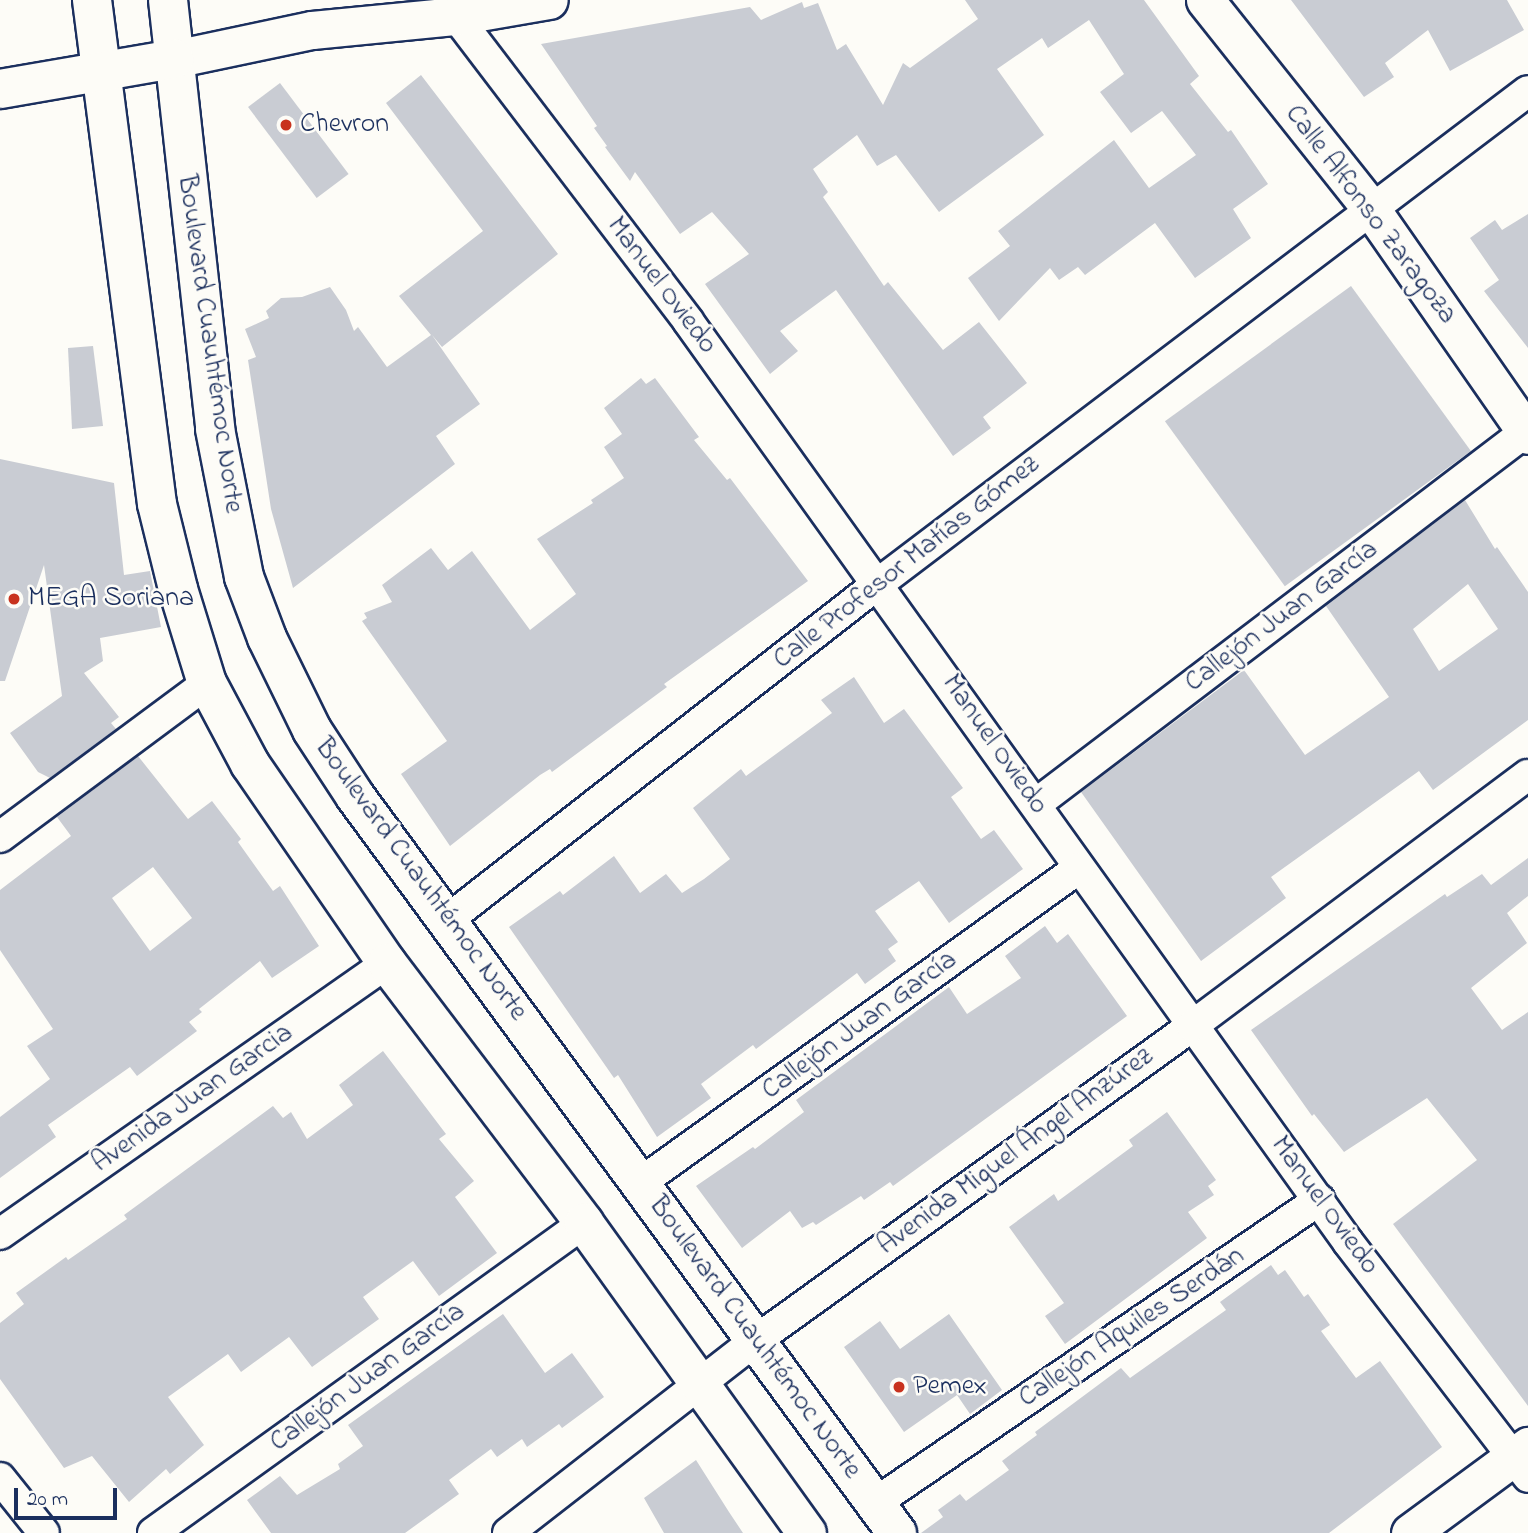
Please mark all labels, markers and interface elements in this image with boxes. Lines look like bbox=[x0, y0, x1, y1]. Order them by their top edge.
street label: Calle Alfonso Zaragoza bbox=[1277, 99, 1463, 331]
place label: Chevron bbox=[300, 108, 389, 142]
marker: Chevron bbox=[278, 117, 294, 133]
street label: Boulevard Cuauhtémoc Norte bbox=[169, 173, 249, 515]
street label: Manuel Oviedo bbox=[598, 211, 724, 361]
street label: Calle Profesor Matías Gómez bbox=[767, 449, 1047, 677]
street label: Callejón Juan García bbox=[1179, 534, 1385, 700]
place label: MEGA Soriana bbox=[28, 582, 194, 616]
marker: MEGA Soriana bbox=[6, 591, 22, 607]
street label: Manuel Oviedo bbox=[933, 669, 1055, 821]
street label: Boulevard Cuauhtémoc Norte bbox=[306, 732, 534, 1028]
street label: Callejón Juan García bbox=[756, 944, 964, 1108]
street label: Avenida Juan Garcia bbox=[86, 1017, 300, 1181]
street label: Avenida Miguel Ángel Anzúrez bbox=[872, 1041, 1160, 1263]
street label: Manuel Oviedo bbox=[1262, 1130, 1386, 1282]
street label: Boulevard Cuauhtémoc Norte bbox=[640, 1190, 868, 1486]
street label: Callejón Aquiles Serdán bbox=[1013, 1240, 1251, 1416]
street label: Callejón Juan García bbox=[264, 1296, 472, 1460]
place label: Pemex bbox=[913, 1370, 987, 1404]
marker: Pemex bbox=[891, 1379, 907, 1395]
scale bar bbox=[18, 1474, 121, 1518]
text: 20 m bbox=[27, 1485, 68, 1515]

